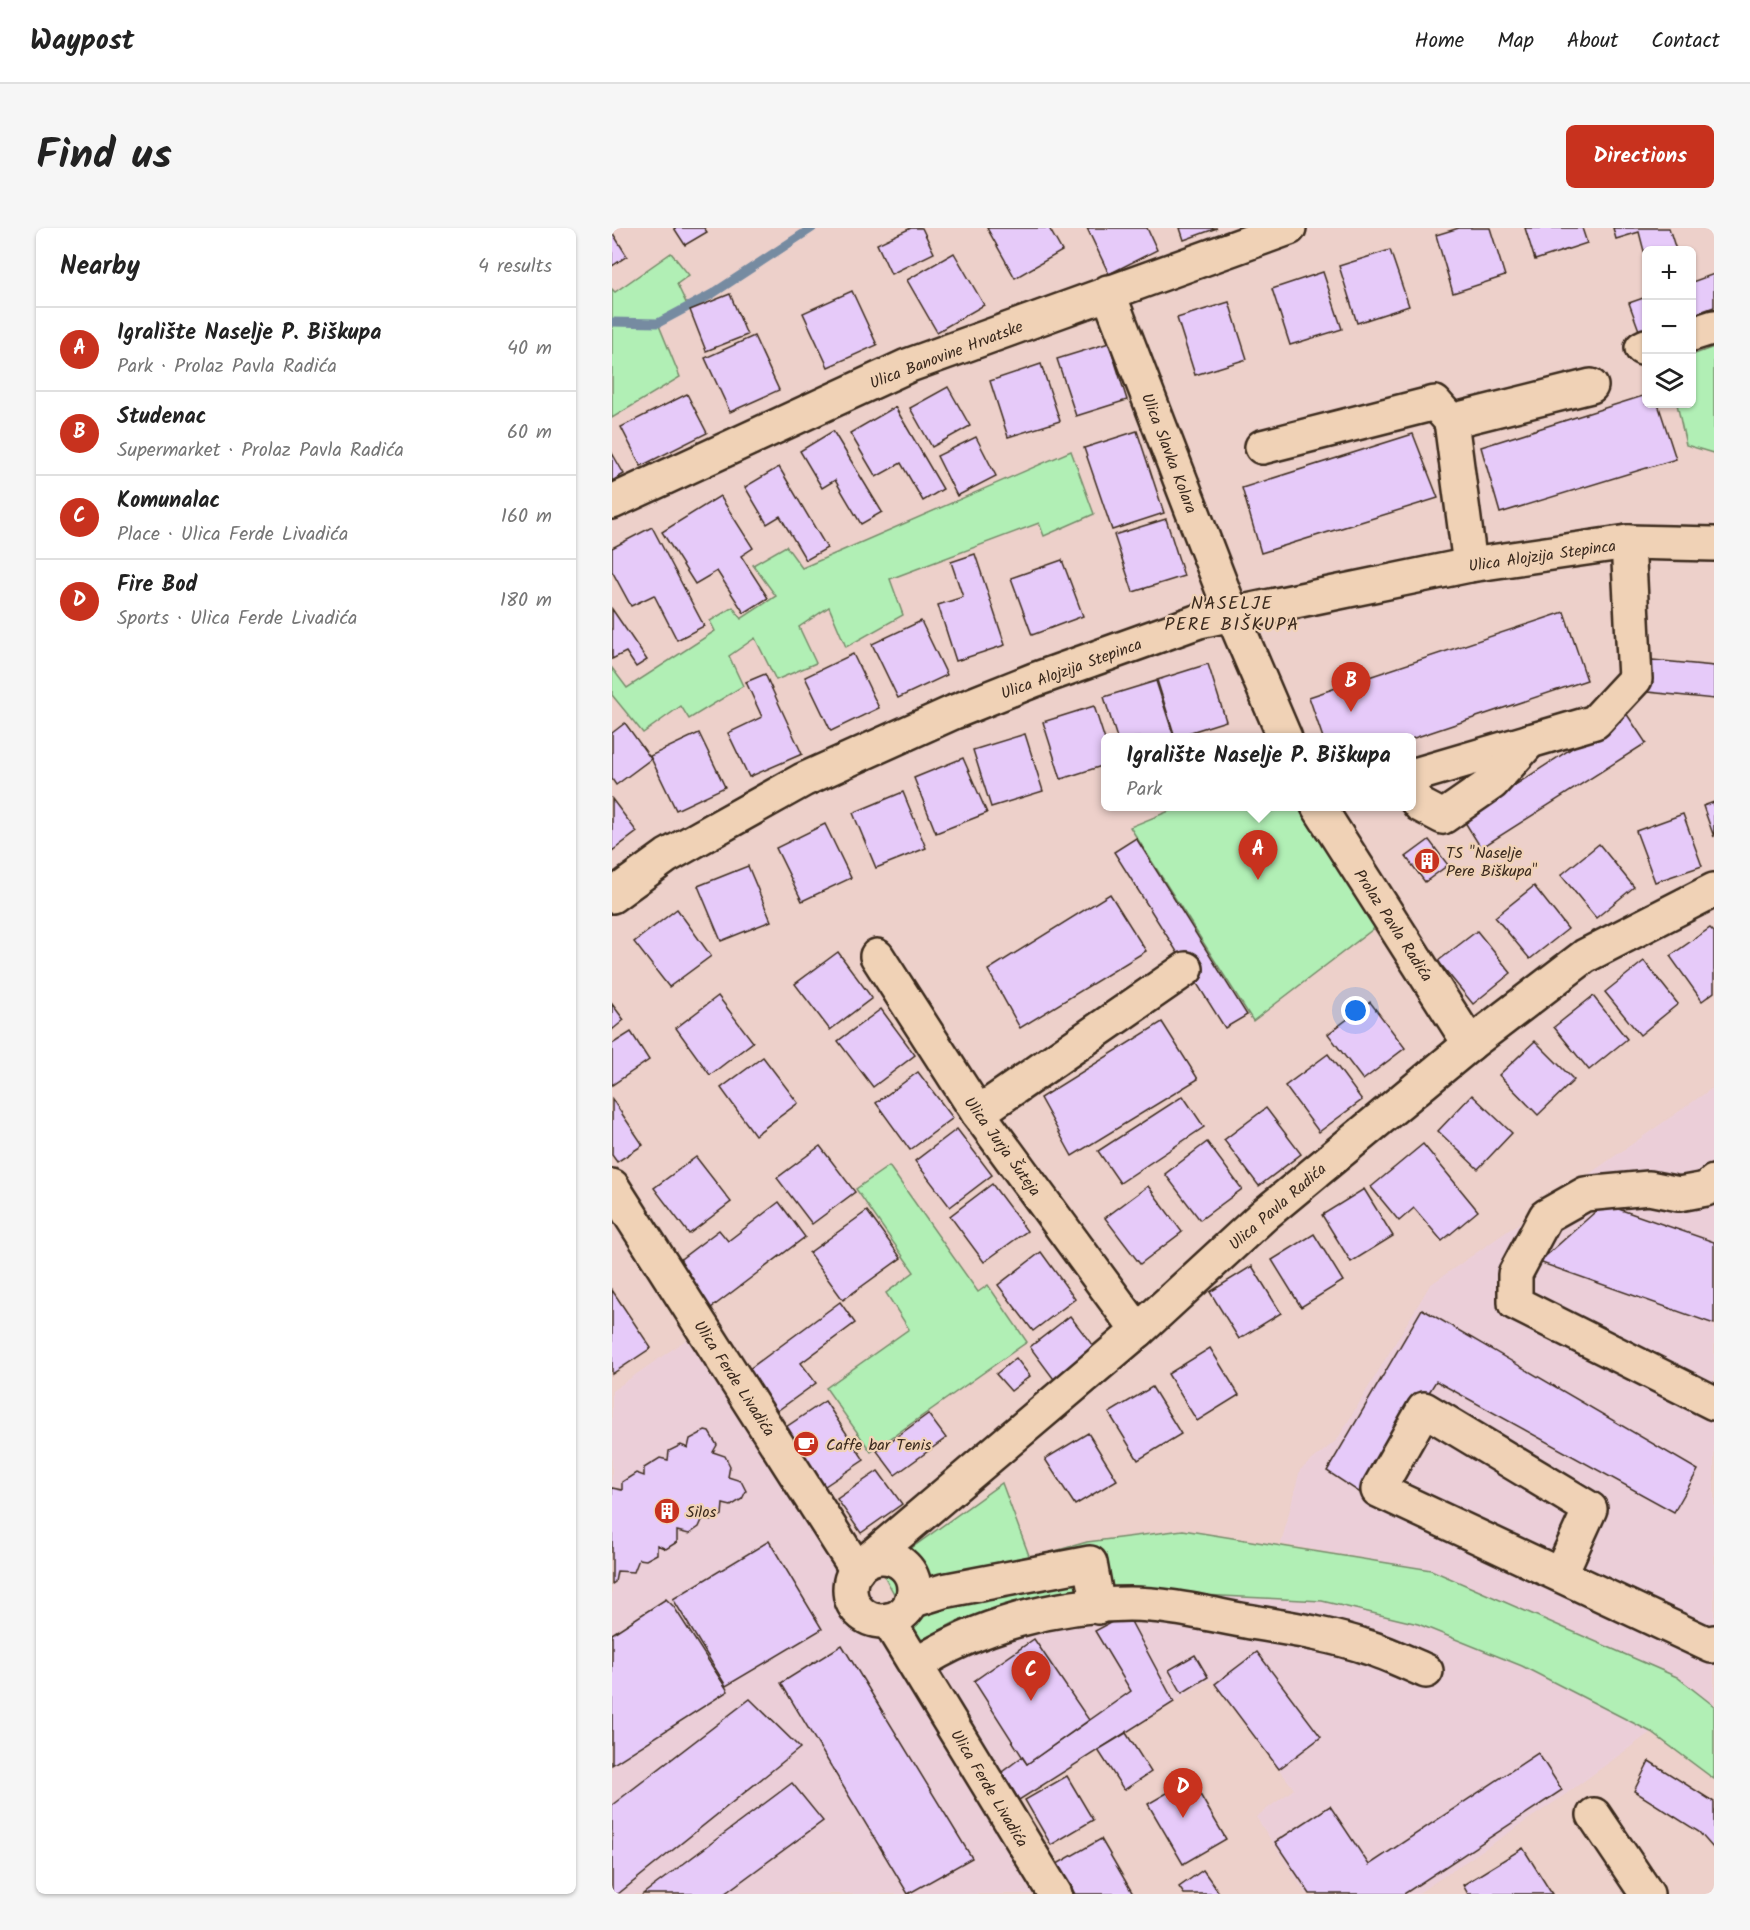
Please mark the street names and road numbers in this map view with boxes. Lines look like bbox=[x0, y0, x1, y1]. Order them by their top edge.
street label: Ulica Banovine Hrvatske bbox=[866, 315, 1027, 396]
street label: Ulica Slavka Kolara bbox=[1134, 390, 1203, 517]
street label: Ulica Alojzija Stepinca bbox=[1467, 534, 1618, 579]
street label: Ulica Alojzija Stepinca bbox=[997, 632, 1146, 707]
street label: Prolaz Pavla Radića bbox=[1347, 864, 1439, 987]
street label: Ulica Jurja Šuteja bbox=[957, 1092, 1047, 1202]
street label: Ulica Pavla Radića bbox=[1224, 1158, 1332, 1257]
street label: Ulica Ferde Livadića bbox=[687, 1316, 781, 1442]
street label: Ulica Ferde Livadića bbox=[943, 1725, 1034, 1853]

